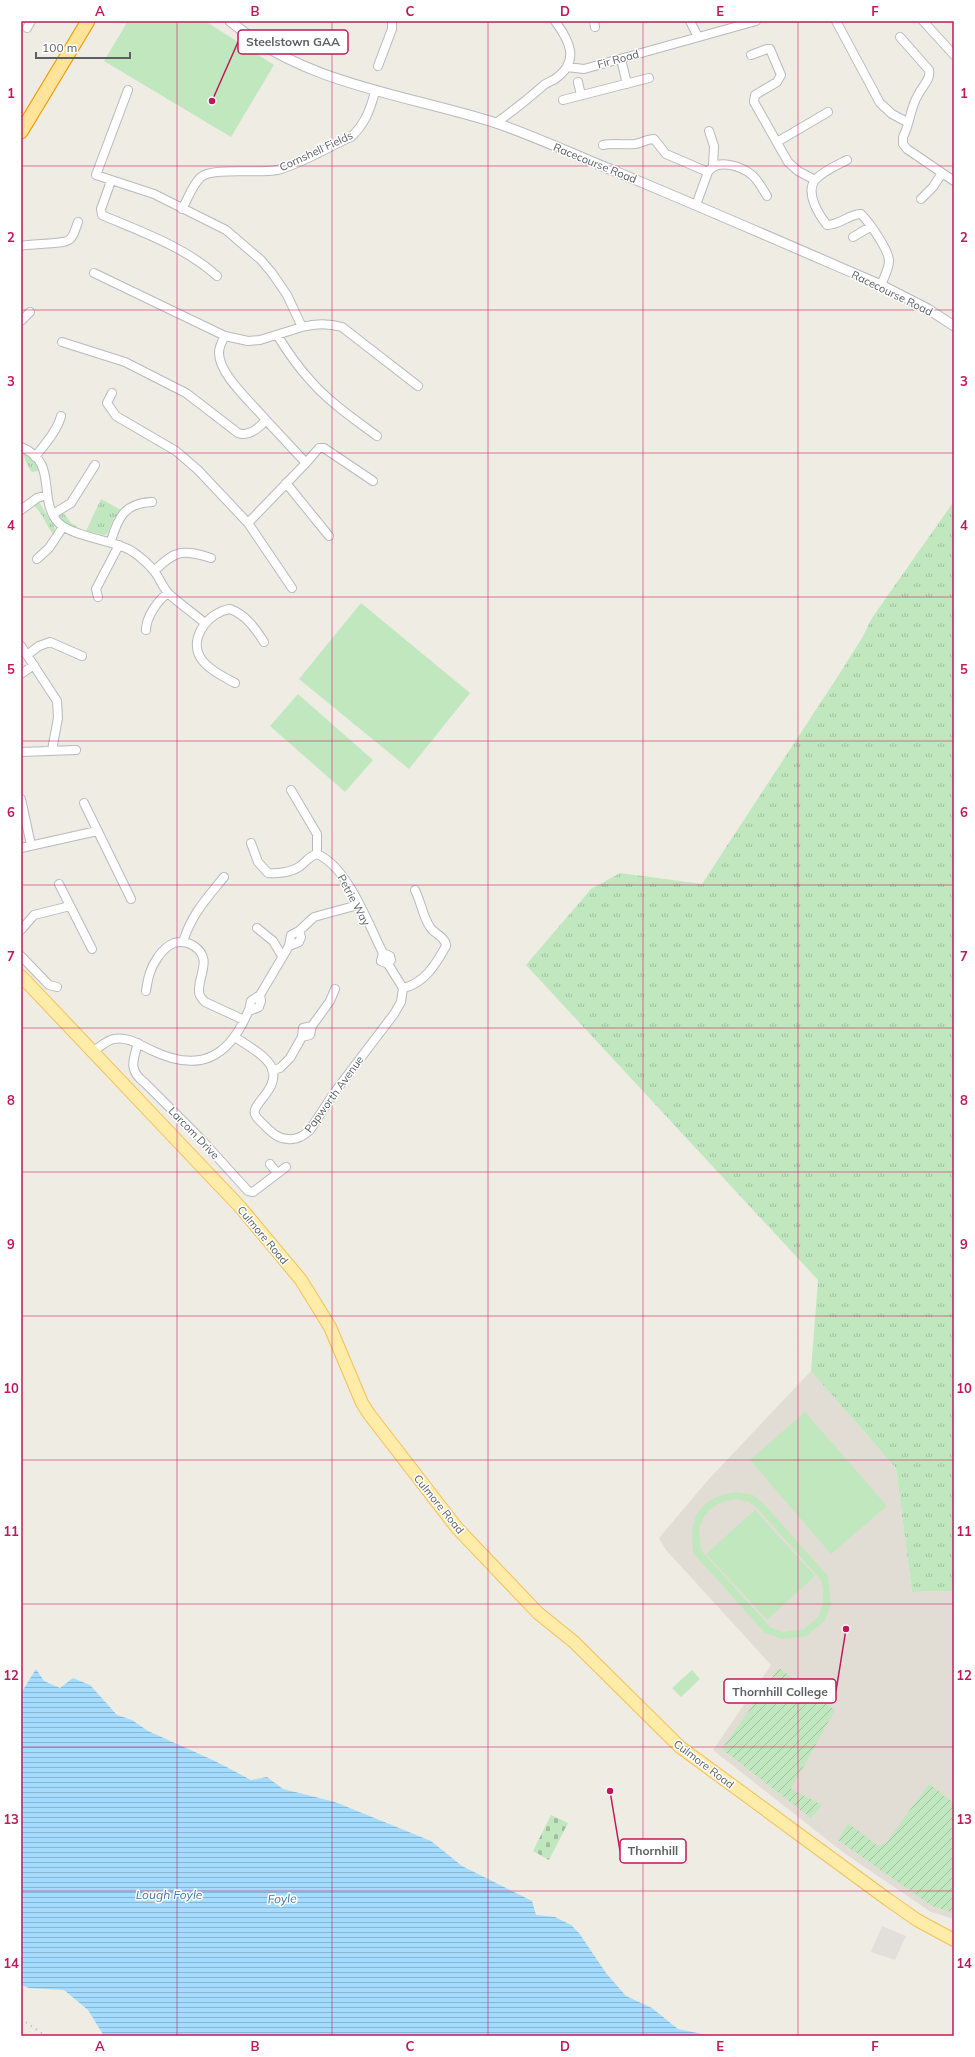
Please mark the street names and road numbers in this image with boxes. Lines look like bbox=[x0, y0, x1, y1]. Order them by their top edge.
street label: Fir Road bbox=[596, 47, 640, 71]
street label: Cornshell Fields bbox=[277, 128, 355, 174]
street label: Racecourse Road bbox=[551, 140, 639, 186]
street label: Racecourse Road bbox=[849, 267, 935, 319]
street label: Petrie Way bbox=[335, 872, 373, 928]
street label: Papworth Avenue bbox=[301, 1053, 367, 1135]
street label: Larcom Drive bbox=[166, 1104, 222, 1162]
street label: Culmore Road bbox=[234, 1203, 292, 1267]
street label: Culmore Road bbox=[411, 1472, 467, 1536]
street label: Culmore Road bbox=[671, 1737, 737, 1791]

